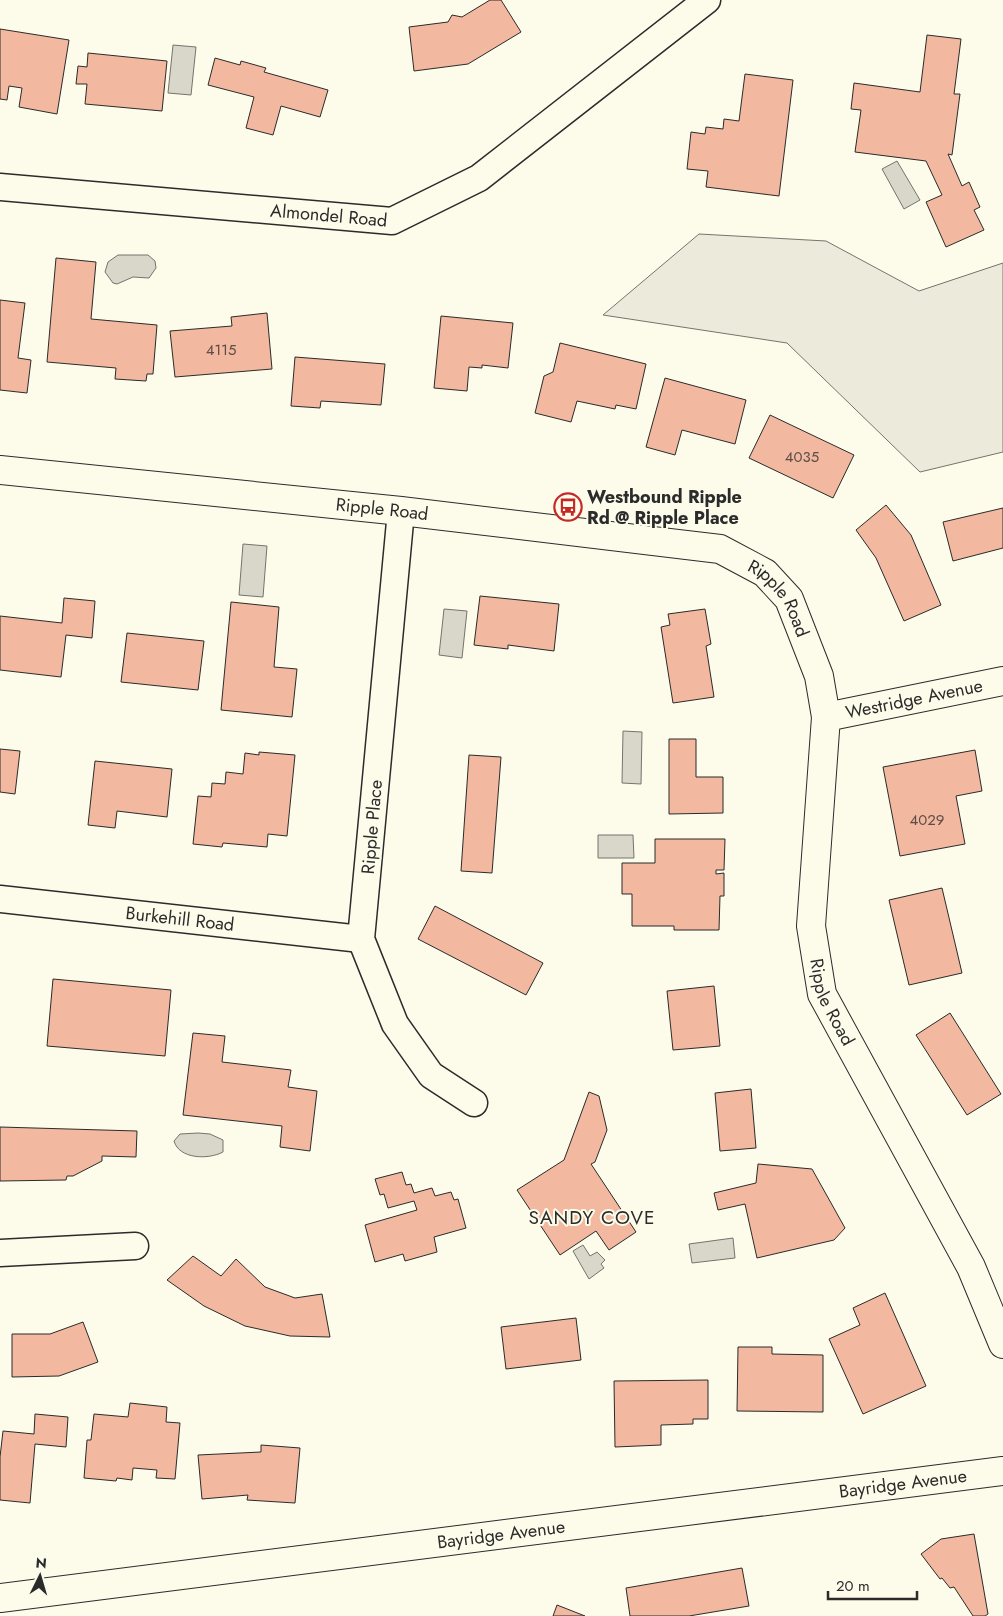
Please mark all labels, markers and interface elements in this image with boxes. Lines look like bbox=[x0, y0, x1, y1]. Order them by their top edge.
street label: Almondel Road bbox=[269, 197, 388, 234]
house number: 4115 bbox=[206, 339, 236, 361]
house number: 4035 bbox=[785, 446, 819, 468]
place label: Westbound Ripple Rd @ Ripple Place bbox=[587, 484, 742, 531]
street label: Ripple Road bbox=[334, 491, 430, 527]
bus stop icon: Westbound Ripple Rd @ Ripple Place bbox=[553, 492, 583, 522]
street label: Ripple Road bbox=[743, 553, 816, 641]
street label: Westridge Avenue bbox=[843, 672, 985, 726]
street label: Ripple Place bbox=[355, 779, 389, 875]
house number: 4029 bbox=[910, 809, 944, 831]
street label: Burkehill Road bbox=[124, 900, 236, 938]
street label: Ripple Road bbox=[803, 957, 861, 1050]
district label: SANDY COVE bbox=[529, 1204, 655, 1231]
street label: Bayridge Avenue bbox=[837, 1463, 968, 1505]
street label: Bayridge Avenue bbox=[436, 1514, 566, 1556]
north arrow bbox=[15, 1551, 65, 1601]
text: N bbox=[35, 1553, 48, 1573]
scale bar bbox=[828, 1568, 917, 1600]
text: 20 m bbox=[836, 1575, 870, 1597]

